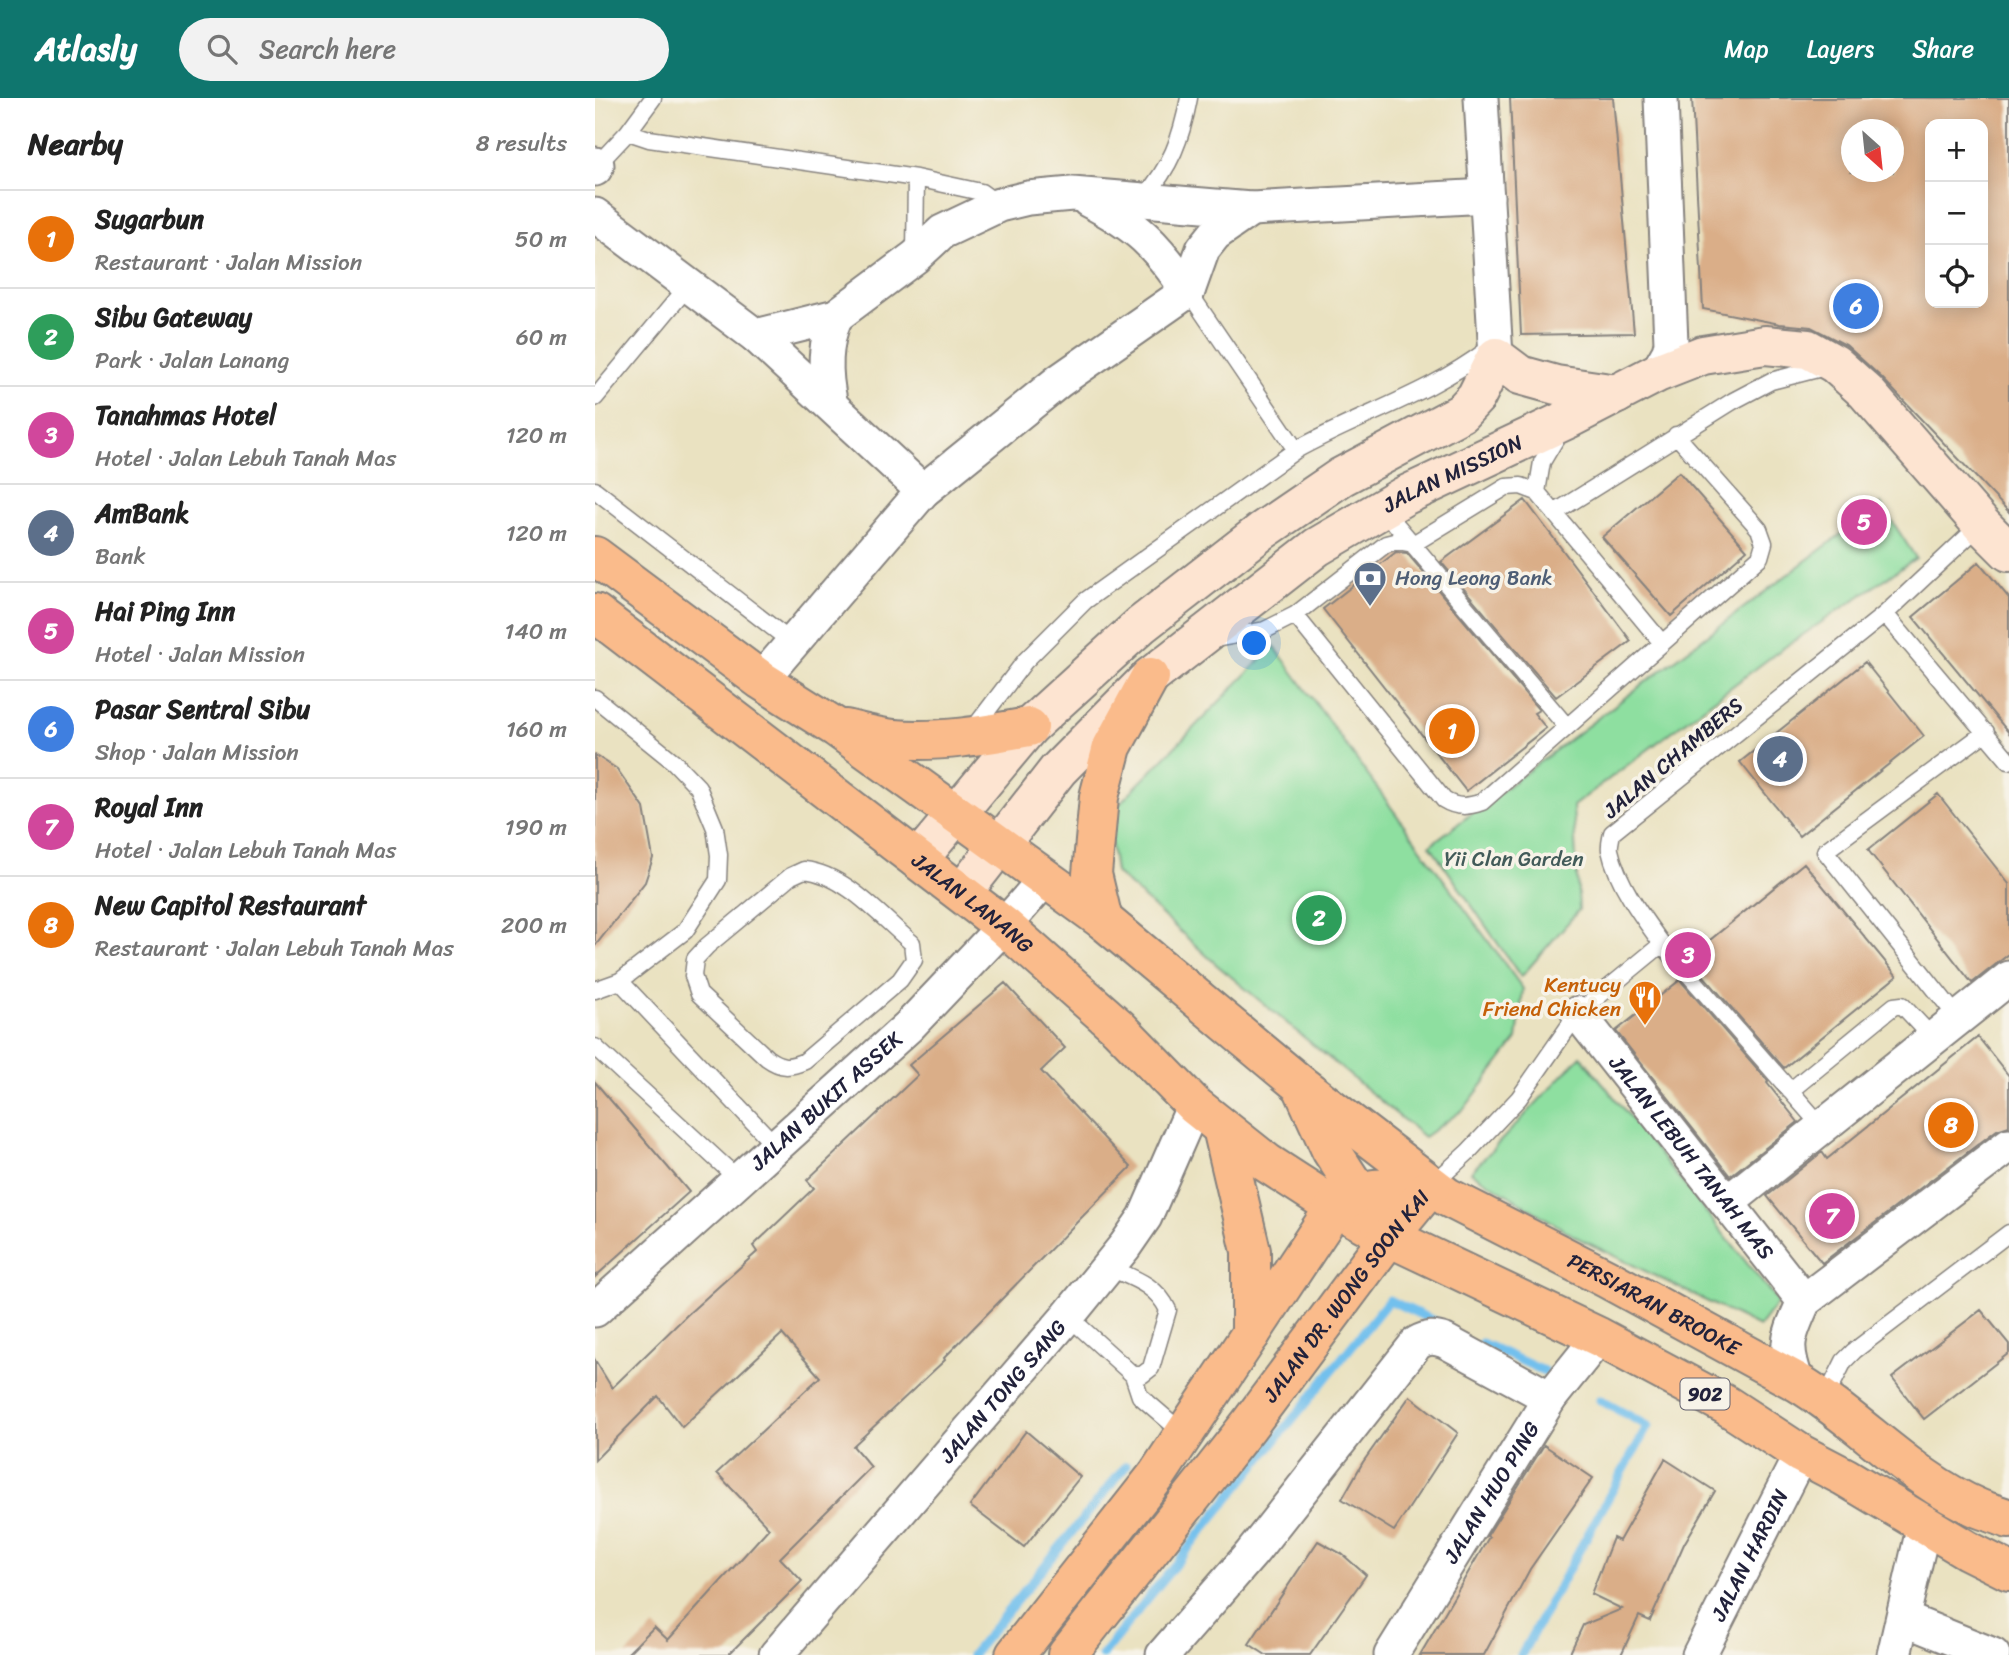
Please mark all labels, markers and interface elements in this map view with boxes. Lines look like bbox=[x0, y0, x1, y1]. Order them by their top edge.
search box bbox=[179, 18, 669, 81]
text: Atlasly bbox=[35, 20, 137, 78]
text: Search here bbox=[259, 26, 396, 72]
text: Map bbox=[1724, 28, 1769, 70]
text: Layers bbox=[1807, 28, 1874, 70]
text: Share bbox=[1912, 28, 1974, 70]
icon: search bbox=[203, 30, 241, 68]
text: Nearby bbox=[28, 117, 123, 171]
north arrow bbox=[1841, 119, 1904, 182]
map controls bbox=[1925, 119, 1988, 308]
button: + bbox=[1925, 119, 1988, 182]
text: 8 results bbox=[476, 123, 567, 164]
button: − bbox=[1925, 182, 1988, 245]
text: Sugarbun bbox=[95, 196, 204, 242]
text: 1 bbox=[46, 219, 56, 260]
text: 50 m bbox=[515, 219, 567, 260]
text: Restaurant · Jalan Mission bbox=[95, 242, 362, 283]
button: locate bbox=[1925, 245, 1988, 308]
pin: 6 bbox=[1833, 280, 1879, 332]
text: Sibu Gateway bbox=[95, 294, 252, 340]
text: 2 bbox=[44, 317, 58, 358]
text: 60 m bbox=[516, 317, 567, 358]
text: Park · Jalan Lanang bbox=[95, 340, 289, 381]
text: Tanahmas Hotel bbox=[95, 392, 276, 438]
text: 3 bbox=[45, 415, 57, 456]
text: 120 m bbox=[506, 415, 567, 456]
street label: JALAN MISSION bbox=[1374, 424, 1530, 524]
text: Hotel · Jalan Lebuh Tanah Mas bbox=[95, 438, 396, 479]
text: AmBank bbox=[95, 490, 189, 536]
pin: 5 bbox=[1841, 496, 1887, 548]
text: 4 bbox=[44, 513, 58, 554]
text: 120 m bbox=[506, 513, 567, 554]
text: Bank bbox=[95, 536, 146, 577]
bank icon: Hong Leong Bank bbox=[1351, 559, 1389, 608]
place label: Hong Leong Bank bbox=[1395, 559, 1553, 597]
text: Hai Ping Inn bbox=[95, 588, 235, 634]
text: 5 bbox=[44, 611, 58, 652]
text: 140 m bbox=[505, 611, 567, 652]
your location bbox=[1237, 626, 1271, 660]
text: Hotel · Jalan Mission bbox=[95, 634, 305, 675]
text: Pasar Sentral Sibu bbox=[95, 686, 310, 732]
street label: JALAN CHAMBERS bbox=[1594, 688, 1752, 829]
pin: 1 bbox=[1429, 705, 1475, 757]
text: 6 bbox=[44, 709, 58, 750]
text: 160 m bbox=[506, 709, 567, 750]
text: Shop · Jalan Mission bbox=[95, 732, 299, 773]
pin: 4 bbox=[1757, 733, 1803, 785]
text: Royal Inn bbox=[95, 784, 203, 830]
text: 7 bbox=[44, 807, 58, 848]
text: 190 m bbox=[505, 807, 567, 848]
text: Hotel · Jalan Lebuh Tanah Mas bbox=[95, 830, 396, 871]
park label: Yii Clan Garden bbox=[1444, 840, 1584, 878]
street label: JALAN LANANG bbox=[902, 842, 1042, 963]
text: New Capitol Restaurant bbox=[95, 882, 366, 928]
pin: 2 bbox=[1296, 892, 1342, 944]
text: 8 bbox=[44, 905, 58, 946]
text: 200 m bbox=[501, 905, 567, 946]
text: Restaurant · Jalan Lebuh Tanah Mas bbox=[95, 928, 454, 969]
pin: 3 bbox=[1665, 929, 1711, 981]
place label: Kentucy Friend Chicken bbox=[1483, 966, 1621, 1028]
restaurant icon: Kentucy Friend Chicken bbox=[1626, 978, 1664, 1027]
street label: JALAN BUKIT ASSEK bbox=[741, 1021, 912, 1181]
street label: JALAN LEBUH TANAH MAS bbox=[1598, 1046, 1784, 1269]
pin: 8 bbox=[1928, 1099, 1974, 1151]
street label: JALAN DR. WONG SOON KAI bbox=[1252, 1181, 1440, 1411]
pin: 7 bbox=[1809, 1190, 1855, 1242]
street label: PERSIARAN BROOKE bbox=[1560, 1242, 1749, 1367]
street label: JALAN TONG SANG bbox=[929, 1310, 1076, 1473]
road number: 902 bbox=[1681, 1378, 1729, 1410]
street label: JALAN HUO PING bbox=[1432, 1414, 1550, 1572]
street label: JALAN HARDIN bbox=[1700, 1482, 1799, 1629]

